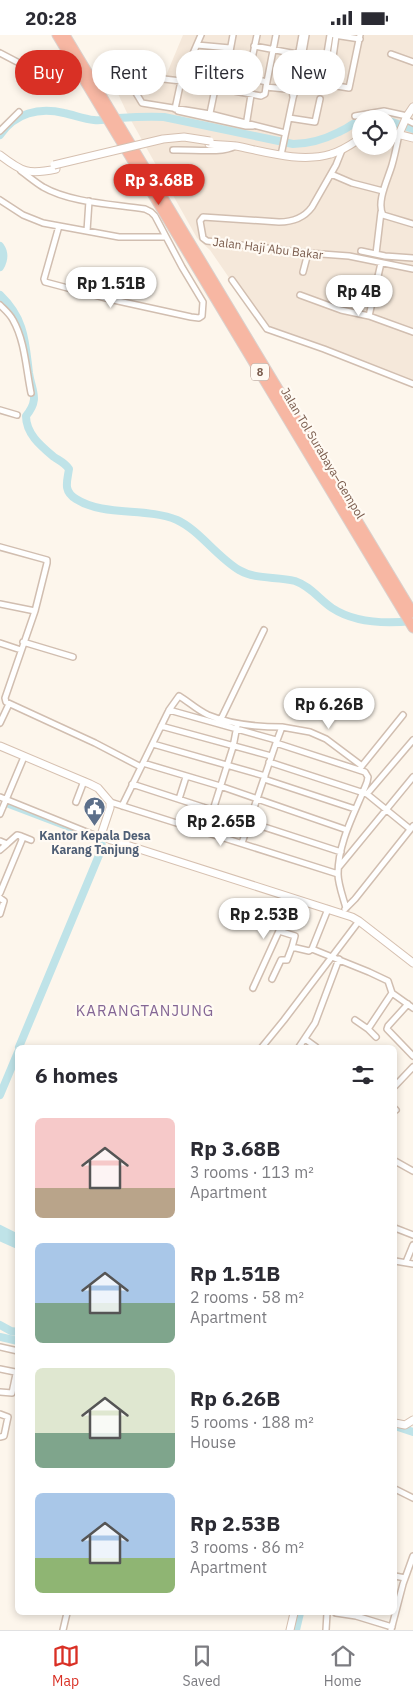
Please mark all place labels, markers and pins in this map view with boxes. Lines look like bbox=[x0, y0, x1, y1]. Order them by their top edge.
pin: Rp 3.68B bbox=[107, 163, 211, 206]
pin: Rp 1.51B bbox=[59, 267, 163, 309]
pin: Rp 4B bbox=[324, 275, 394, 317]
pin: Rp 6.26B bbox=[277, 687, 381, 730]
public building icon: Kantor Kepala Desa Karang Tanjung bbox=[83, 796, 107, 827]
pin: Rp 2.65B bbox=[169, 805, 273, 847]
place label: Kantor Kepala Desa Karang Tanjung bbox=[39, 828, 151, 857]
pin: Rp 2.53B bbox=[212, 897, 316, 940]

